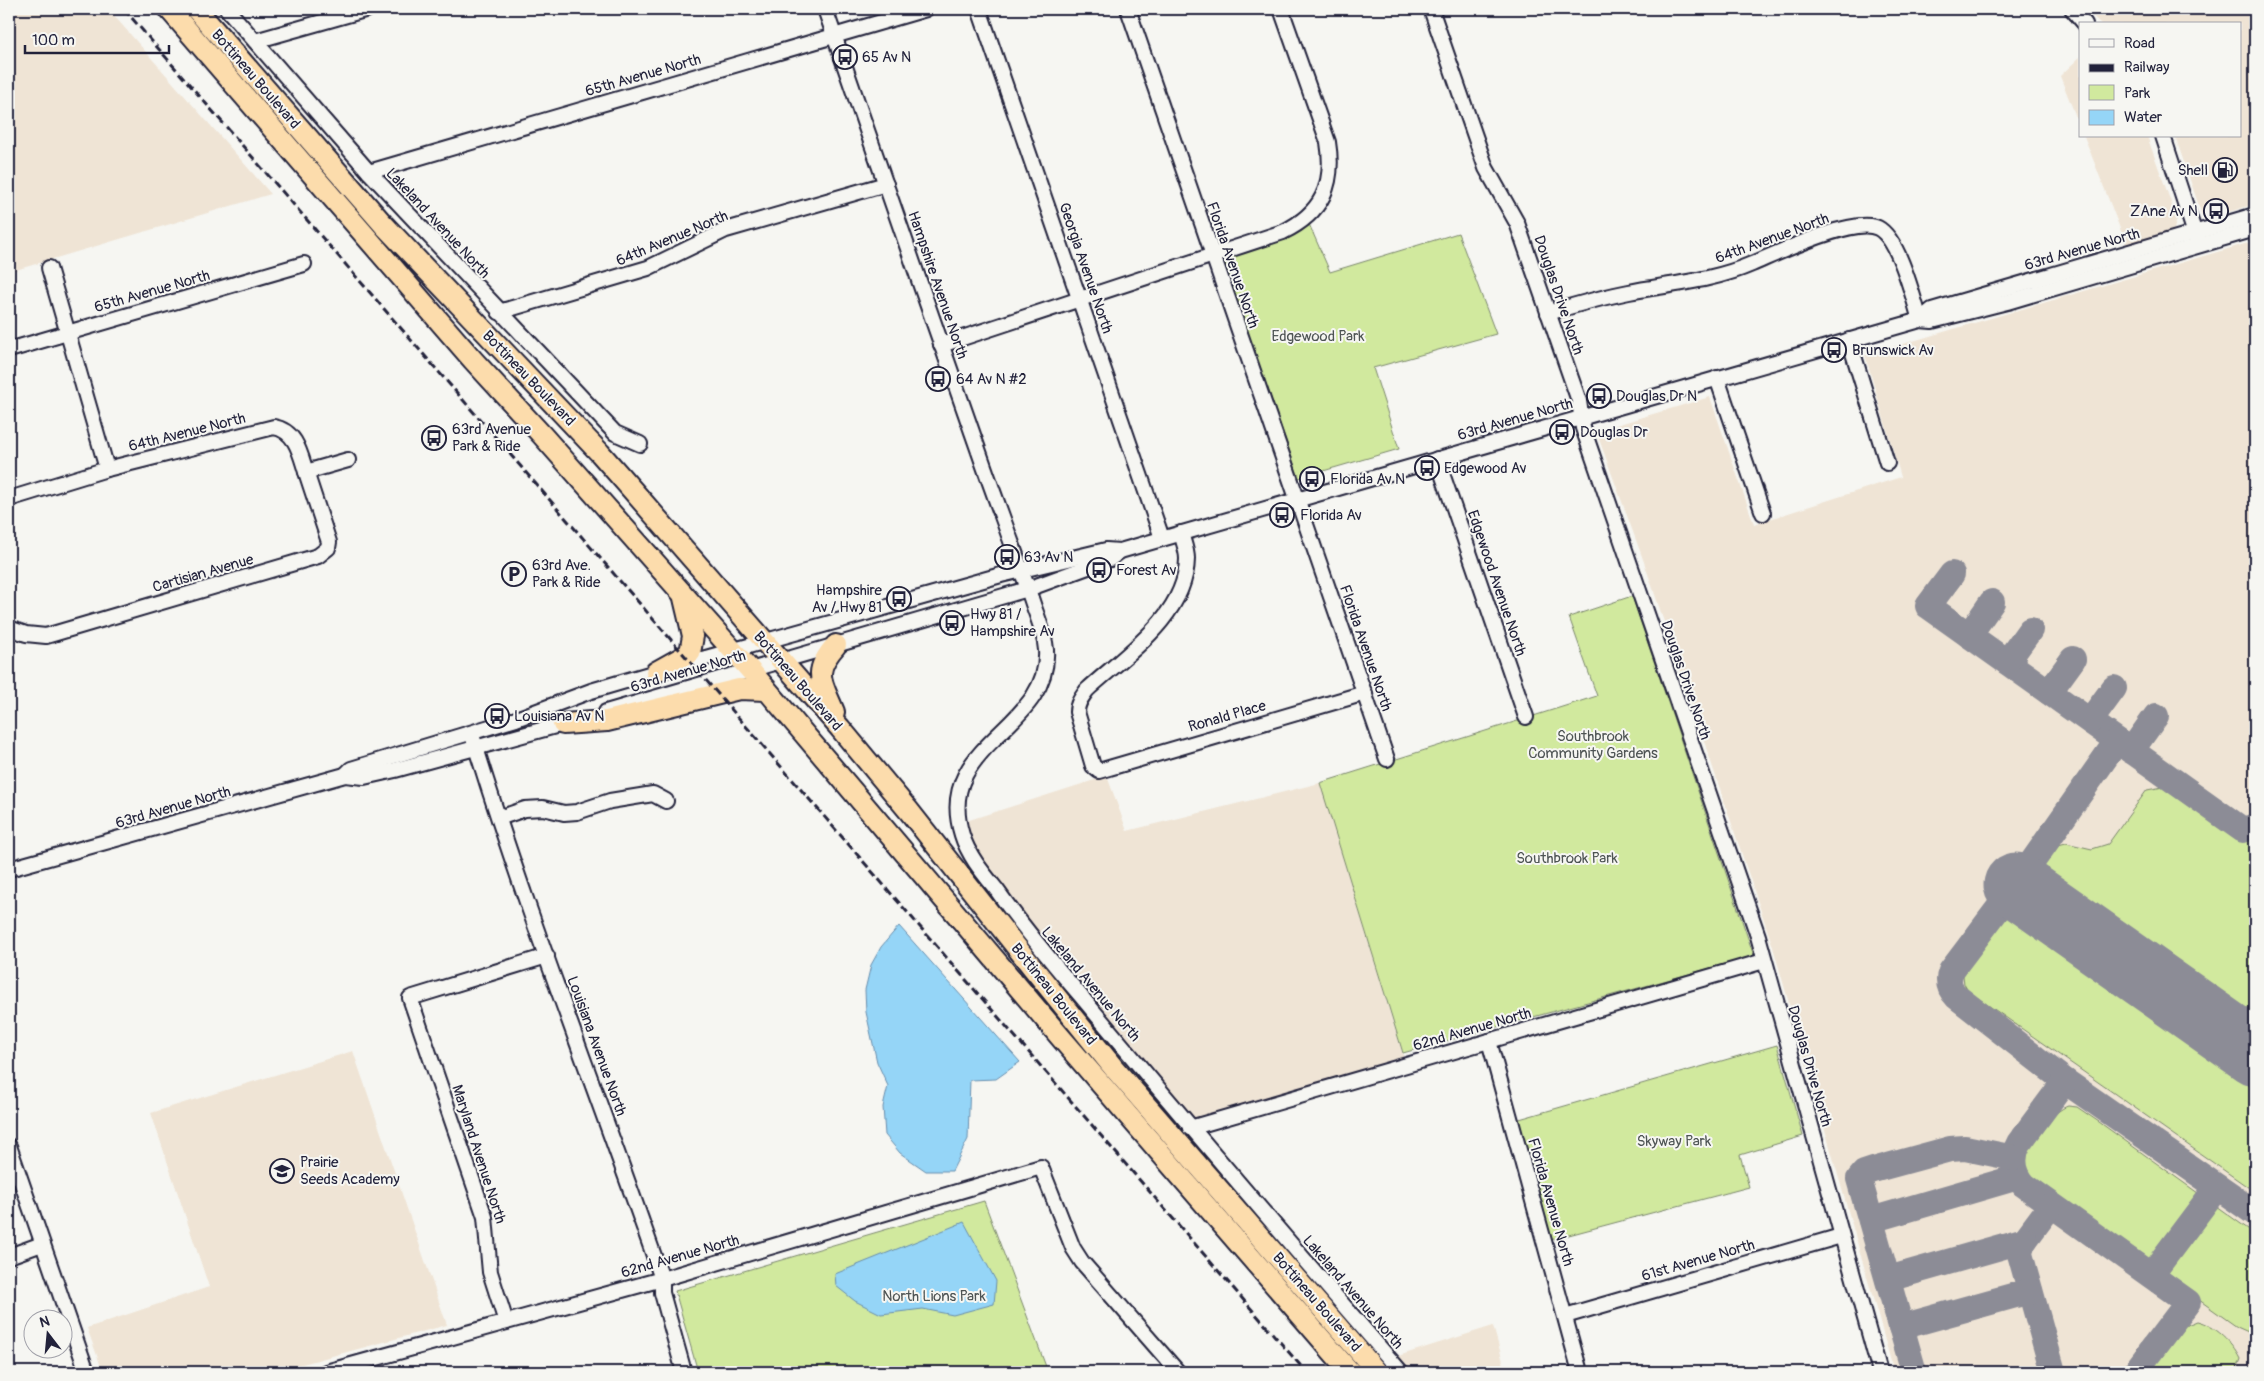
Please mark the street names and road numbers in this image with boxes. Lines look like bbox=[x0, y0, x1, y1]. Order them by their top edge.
street label: Bottineau Boulevard bbox=[207, 26, 304, 133]
street label: 65th Avenue North bbox=[583, 50, 703, 101]
street label: Lakeland Avenue North bbox=[381, 164, 494, 283]
street label: Georgia Avenue North bbox=[1054, 200, 1117, 336]
street label: Florida Avenue North bbox=[1202, 200, 1263, 331]
street label: 64th Avenue North bbox=[613, 206, 731, 271]
street label: Hampshire Avenue North bbox=[903, 209, 972, 362]
street label: 64th Avenue North bbox=[1713, 209, 1832, 268]
street label: 63rd Avenue North bbox=[2022, 224, 2142, 275]
street label: Douglas Drive North bbox=[1529, 233, 1588, 357]
street label: 65th Avenue North bbox=[92, 266, 212, 317]
street label: Bottineau Boulevard bbox=[478, 327, 579, 430]
street label: 63rd Avenue North bbox=[1455, 394, 1575, 445]
street label: 64th Avenue North bbox=[127, 409, 248, 456]
street label: Edgewood Avenue North bbox=[1463, 508, 1530, 659]
street label: Cartisian Avenue bbox=[151, 550, 256, 597]
street label: Florida Avenue North bbox=[1335, 583, 1396, 714]
street label: Douglas Drive North bbox=[1656, 618, 1715, 742]
street label: Bottineau Boulevard bbox=[749, 628, 846, 735]
street label: 63rd Avenue North bbox=[628, 646, 748, 697]
street label: Ronald Place bbox=[1186, 696, 1269, 737]
street label: 63rd Avenue North bbox=[113, 782, 233, 833]
street label: Lakeland Avenue North bbox=[1037, 923, 1144, 1046]
street label: Bottineau Boulevard bbox=[1007, 939, 1101, 1049]
street label: Louisiana Avenue North bbox=[562, 974, 631, 1119]
street label: Douglas Drive North bbox=[1783, 1003, 1836, 1129]
street label: 62nd Avenue North bbox=[1411, 1004, 1533, 1055]
street label: Maryland Avenue North bbox=[447, 1082, 510, 1226]
street label: Florida Avenue North bbox=[1523, 1136, 1578, 1268]
street label: 62nd Avenue North bbox=[619, 1231, 741, 1282]
street label: Lakeland Avenue North bbox=[1298, 1232, 1407, 1353]
street label: 61st Avenue North bbox=[1639, 1235, 1757, 1286]
street label: Bottineau Boulevard bbox=[1268, 1249, 1365, 1356]

